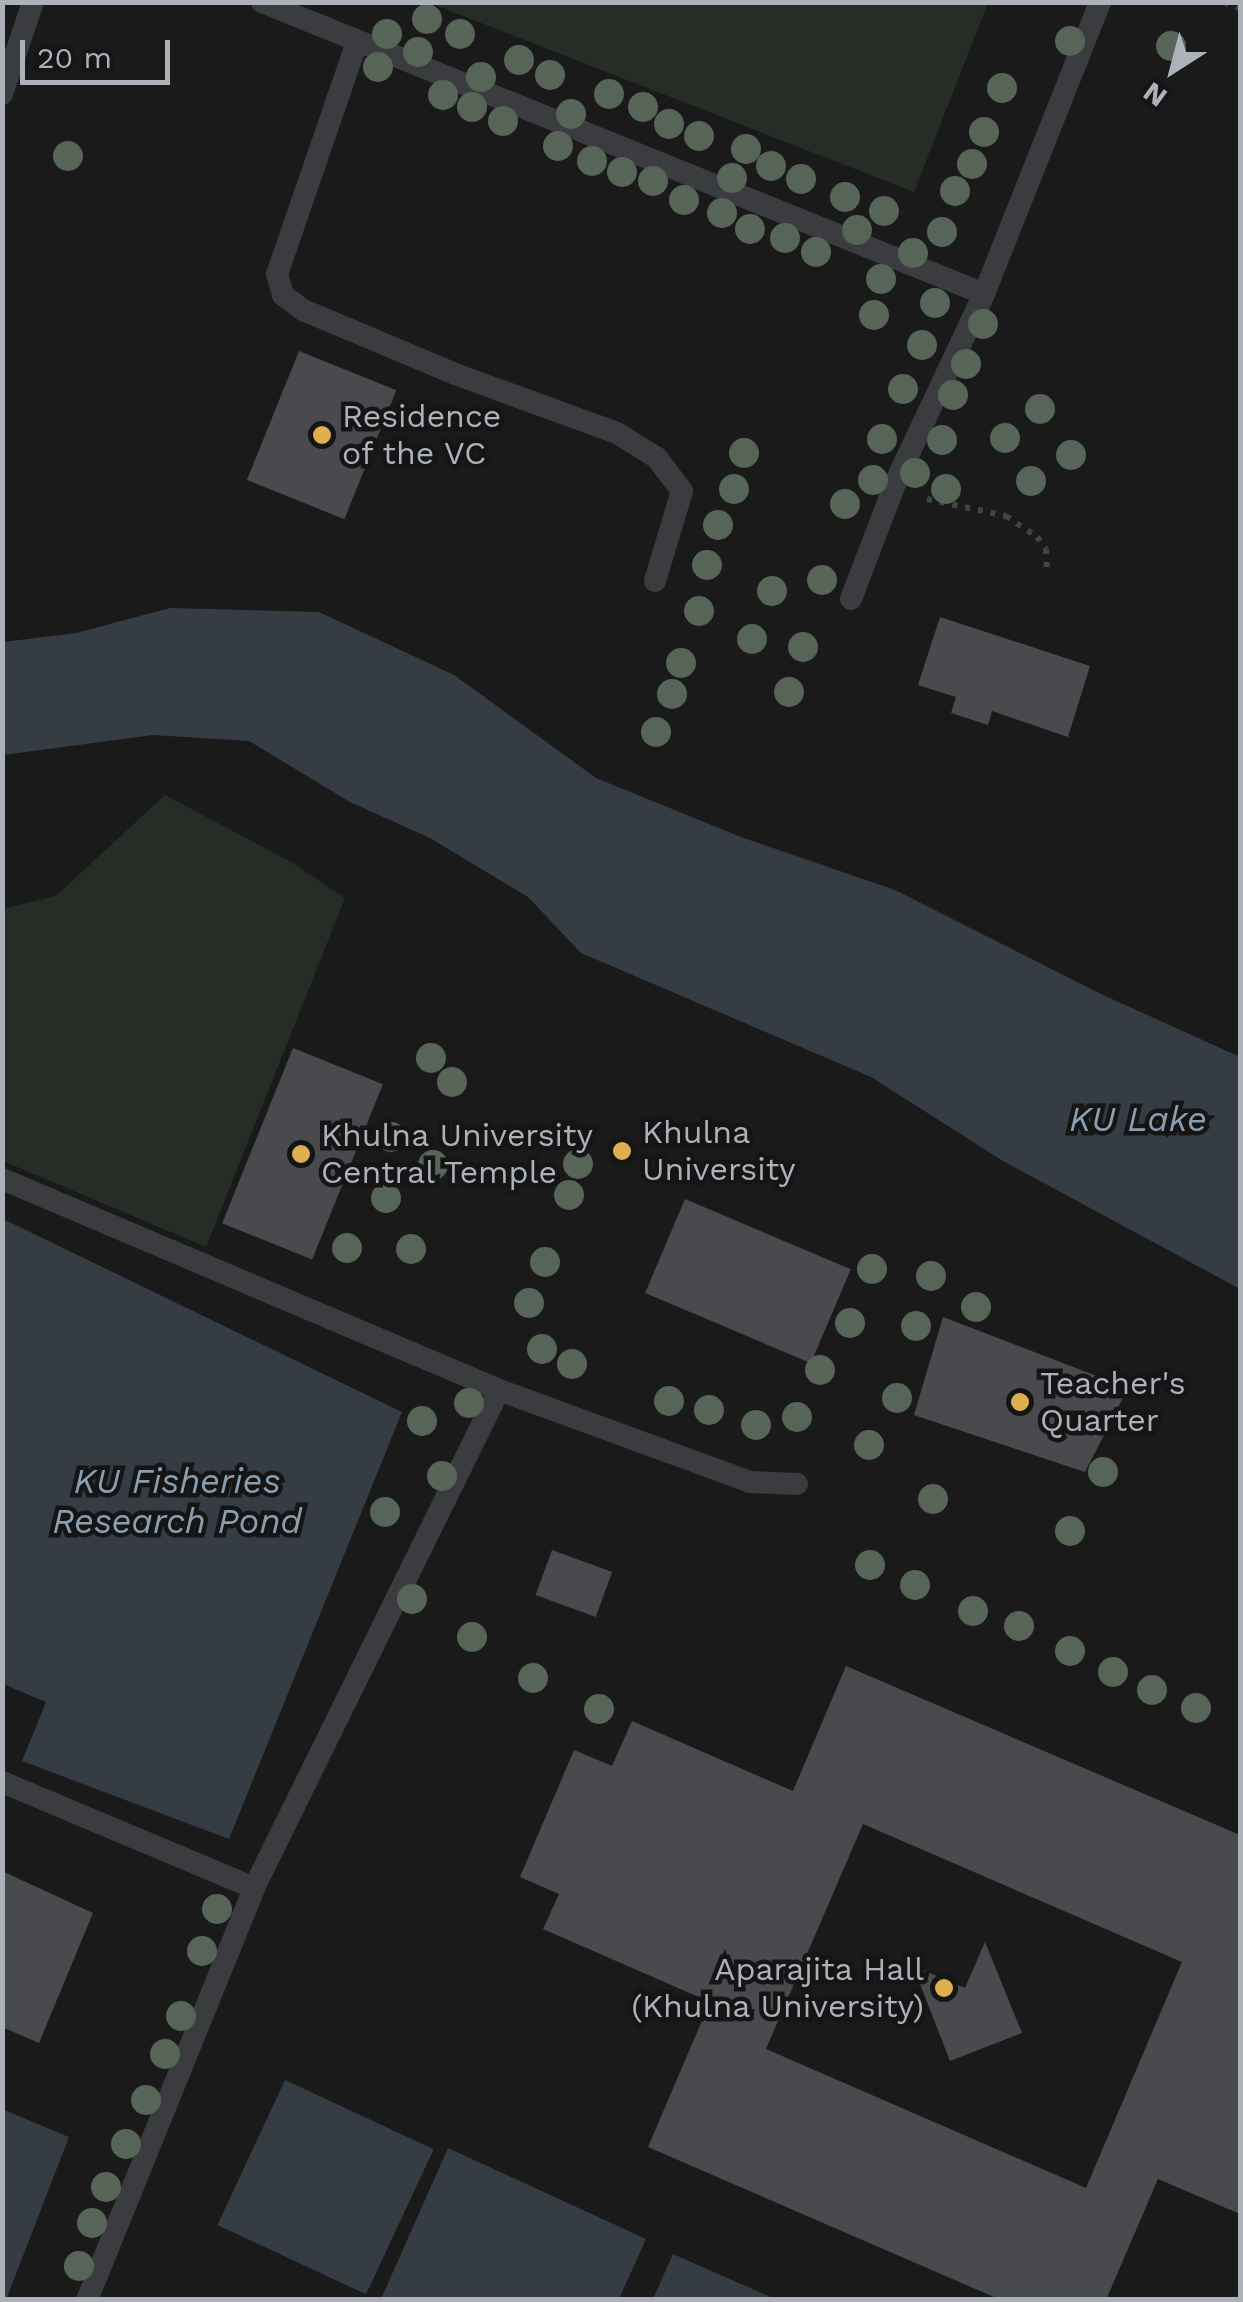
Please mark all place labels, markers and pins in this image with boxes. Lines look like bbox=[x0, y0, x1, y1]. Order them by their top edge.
place label: Residence of the VC bbox=[342, 398, 501, 473]
marker: Residence of the VC bbox=[311, 424, 333, 446]
place label: Khulna University bbox=[642, 1114, 796, 1189]
place label: Khulna University Central Temple bbox=[321, 1117, 594, 1192]
marker: Khulna University bbox=[611, 1140, 633, 1162]
marker: Khulna University Central Temple bbox=[290, 1143, 312, 1165]
place label: Teacher's Quarter bbox=[1040, 1365, 1186, 1440]
marker: Teacher's Quarter bbox=[1009, 1391, 1031, 1413]
place label: Aparajita Hall (Khulna University) bbox=[631, 1951, 924, 2026]
marker: Aparajita Hall (Khulna University) bbox=[933, 1977, 955, 1999]

